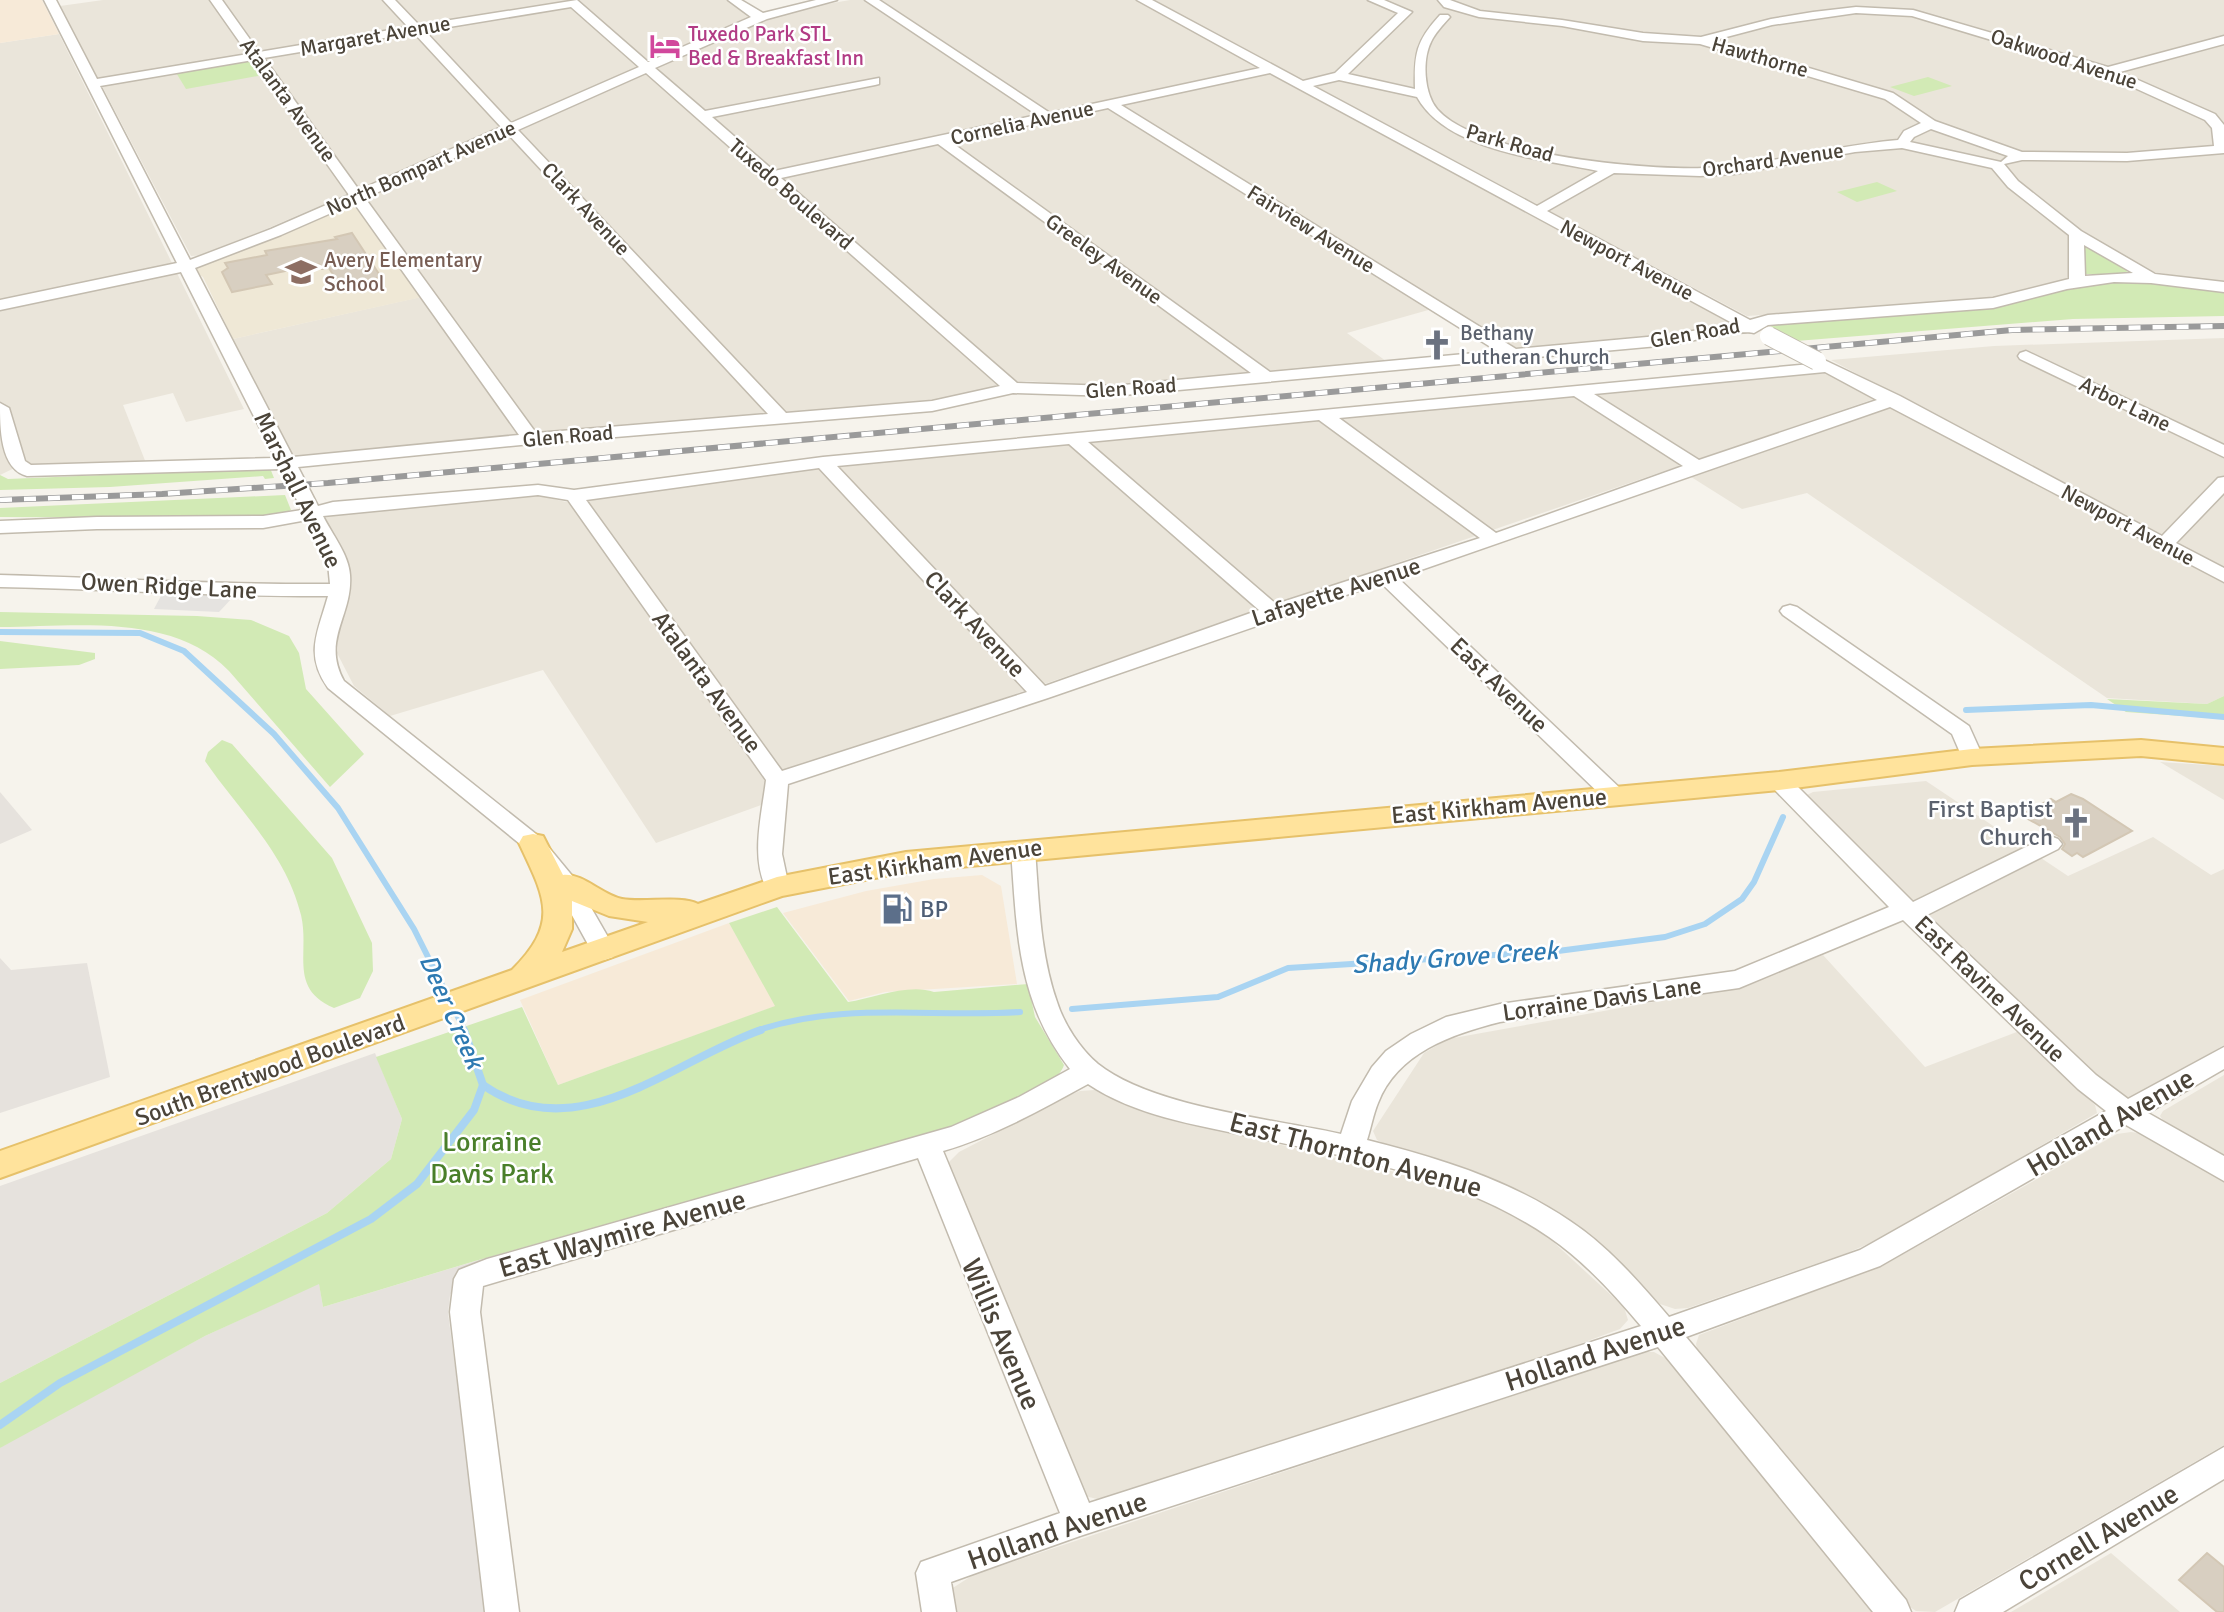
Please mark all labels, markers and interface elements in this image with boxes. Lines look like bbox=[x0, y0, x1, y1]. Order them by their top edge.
street label: Margaret Avenue bbox=[298, 10, 452, 62]
place label: Tuxedo Park STL Bed & Breakfast Inn bbox=[688, 21, 864, 71]
street label: Oakwood Avenue bbox=[1987, 23, 2141, 95]
hotel icon: Tuxedo Park STL Bed & Breakfast Inn bbox=[648, 29, 682, 63]
street label: Hawthorne bbox=[1709, 31, 1811, 83]
street label: Atalanta Avenue bbox=[234, 33, 342, 167]
street label: Cornelia Avenue bbox=[948, 95, 1096, 151]
street label: North Bompart Avenue bbox=[322, 114, 520, 222]
street label: Park Road bbox=[1463, 118, 1557, 168]
street label: Tuxedo Boulevard bbox=[723, 133, 859, 255]
street label: Orchard Avenue bbox=[1701, 137, 1845, 183]
street label: Clark Avenue bbox=[536, 157, 636, 261]
street label: Fairview Avenue bbox=[1242, 179, 1380, 279]
street label: Greeley Avenue bbox=[1040, 208, 1168, 310]
street label: Newport Avenue bbox=[1556, 214, 1698, 306]
place label: Avery Elementary School bbox=[324, 247, 482, 297]
school or university icon: Avery Elementary School bbox=[284, 255, 318, 289]
street label: Glen Road bbox=[1648, 312, 1742, 354]
place label: Bethany Lutheran Church bbox=[1460, 320, 1610, 370]
church icon: Bethany Lutheran Church bbox=[1420, 328, 1454, 362]
street label: Arbor Lane bbox=[2075, 371, 2175, 437]
street label: Glen Road bbox=[1085, 372, 1177, 404]
street label: Marshall Avenue bbox=[247, 407, 349, 573]
street label: Glen Road bbox=[522, 419, 614, 453]
street label: Newport Avenue bbox=[2057, 479, 2199, 571]
street label: Lafayette Avenue bbox=[1248, 550, 1424, 634]
street label: Clark Avenue bbox=[918, 564, 1032, 684]
street label: Owen Ridge Lane bbox=[80, 566, 258, 606]
street label: Atalanta Avenue bbox=[645, 605, 769, 759]
street label: East Avenue bbox=[1444, 631, 1554, 739]
street label: East Kirkham Avenue bbox=[1390, 782, 1608, 830]
place label: First Baptist Church bbox=[1928, 794, 2053, 852]
church icon: First Baptist Church bbox=[2059, 806, 2093, 840]
street label: East Kirkham Avenue bbox=[826, 832, 1044, 892]
fuel station icon: BP bbox=[880, 892, 914, 926]
place label: BP bbox=[920, 894, 948, 924]
street label: East Ravine Avenue bbox=[1908, 909, 2072, 1069]
water label: Shady Grove Creek bbox=[1351, 935, 1561, 981]
water label: Deer Creek bbox=[412, 949, 491, 1075]
street label: Lorraine Davis Lane bbox=[1501, 970, 1703, 1028]
street label: South Brentwood Boulevard bbox=[131, 1007, 409, 1133]
street label: Holland Avenue bbox=[2021, 1061, 2200, 1185]
street label: East Thornton Avenue bbox=[1226, 1105, 1486, 1205]
park label: Lorraine Davis Park bbox=[430, 1125, 554, 1191]
street label: East Waymire Avenue bbox=[495, 1182, 750, 1285]
street label: Willis Avenue bbox=[954, 1254, 1048, 1415]
street label: Holland Avenue bbox=[1501, 1309, 1690, 1399]
street label: Cornell Avenue bbox=[2012, 1477, 2185, 1599]
street label: Holland Avenue bbox=[963, 1484, 1152, 1578]

